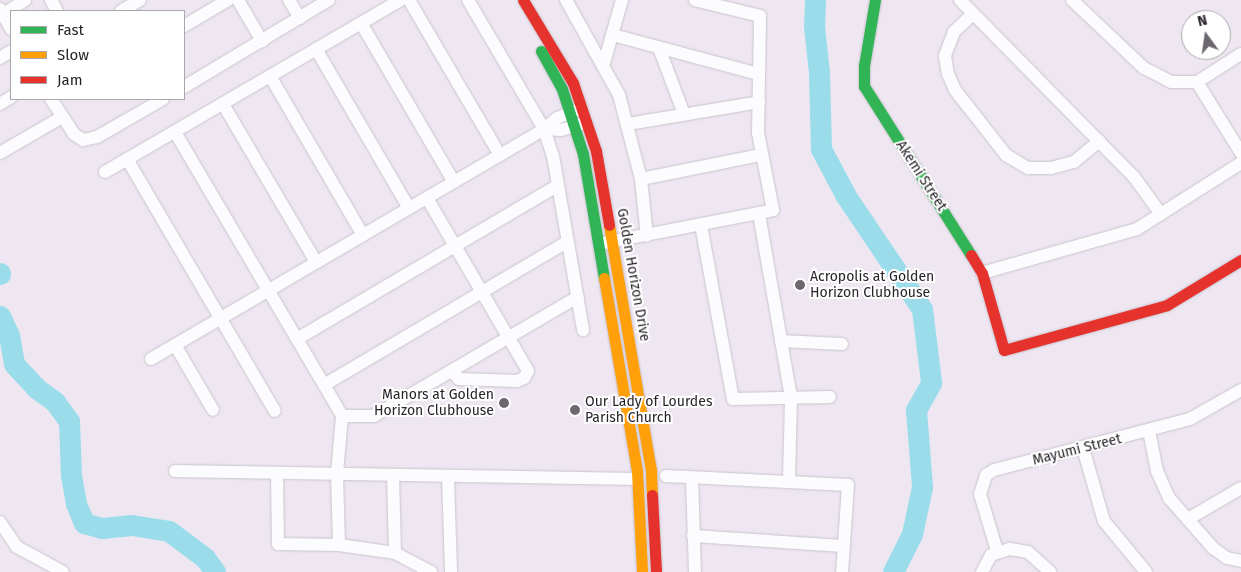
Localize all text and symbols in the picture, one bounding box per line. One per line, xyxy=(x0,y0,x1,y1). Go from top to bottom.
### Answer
legend xyxy=(10,10,185,100)
north arrow xyxy=(1181,10,1231,60)
text: N xyxy=(1196,12,1209,30)
text: Fast xyxy=(57,21,84,39)
text: Slow xyxy=(57,46,89,64)
text: Jam xyxy=(57,71,83,89)
street label: Akemi Street xyxy=(892,138,950,214)
street label: Golden Horizon Drive xyxy=(613,207,653,343)
place label: Acropolis at Golden Horizon Clubhouse xyxy=(810,269,934,302)
marker: Acropolis at Golden Horizon Clubhouse xyxy=(794,279,806,291)
place label: Manors at Golden Horizon Clubhouse xyxy=(374,387,494,420)
place label: Our Lady of Lourdes Parish Church xyxy=(585,394,712,427)
marker: Manors at Golden Horizon Clubhouse xyxy=(498,397,510,409)
marker: Our Lady of Lourdes Parish Church xyxy=(569,404,581,416)
street label: Mayumi Street xyxy=(1031,431,1123,469)

